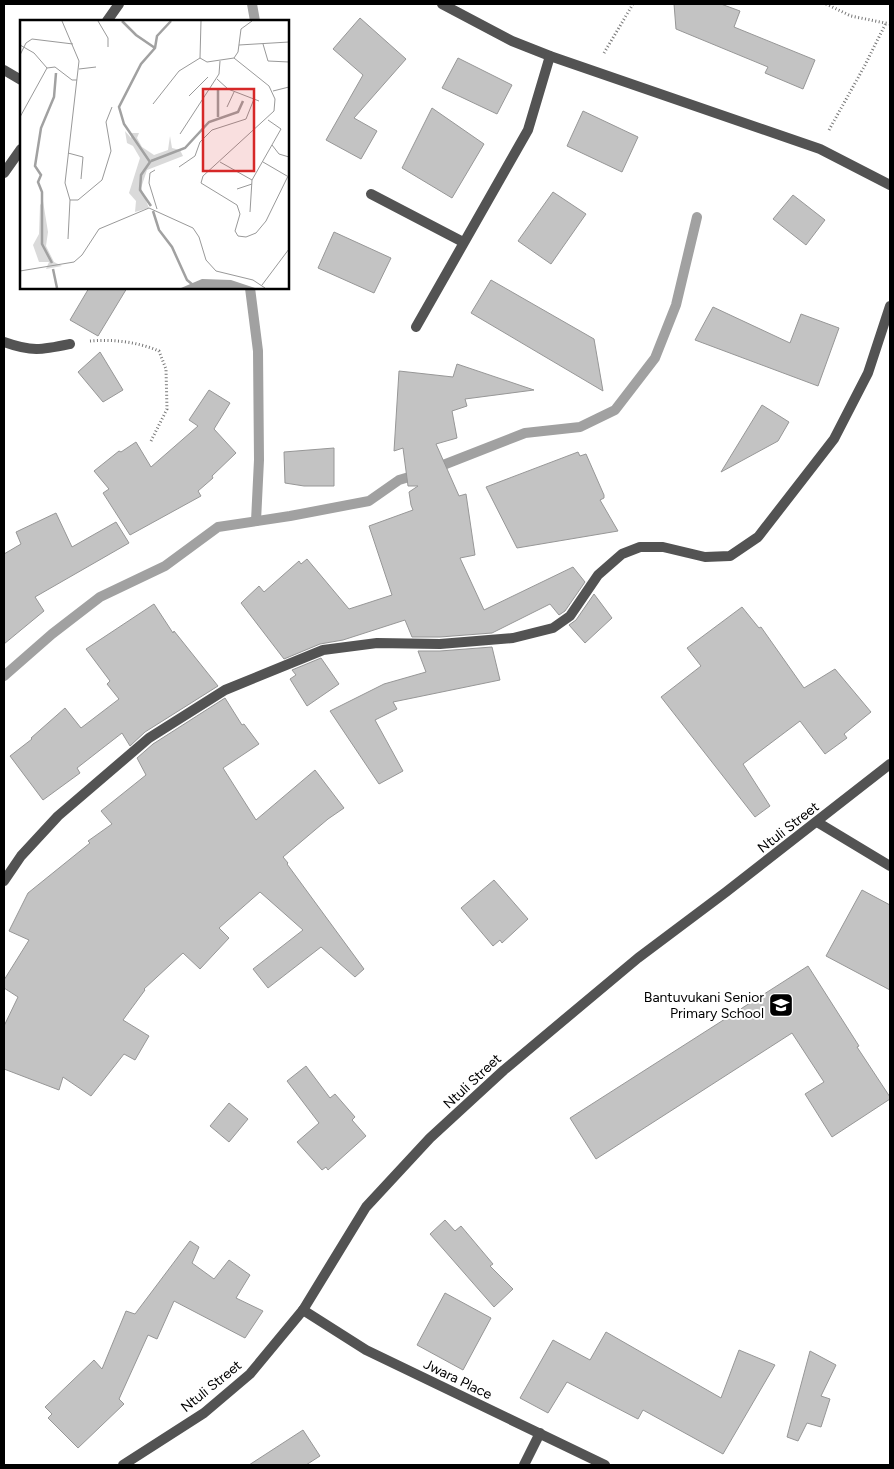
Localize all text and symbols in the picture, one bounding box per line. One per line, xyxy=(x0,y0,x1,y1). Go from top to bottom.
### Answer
inset map xyxy=(20,20,289,289)
street label: Ntuli Street xyxy=(754,798,822,857)
place label: Bantuvukani Senior Primary School xyxy=(644,989,764,1022)
school or university icon: Bantuvukani Senior Primary School xyxy=(768,992,794,1018)
street label: Ntuli Street xyxy=(440,1050,505,1112)
street label: Jwara Place xyxy=(421,1356,495,1403)
street label: Ntuli Street xyxy=(178,1357,245,1416)

